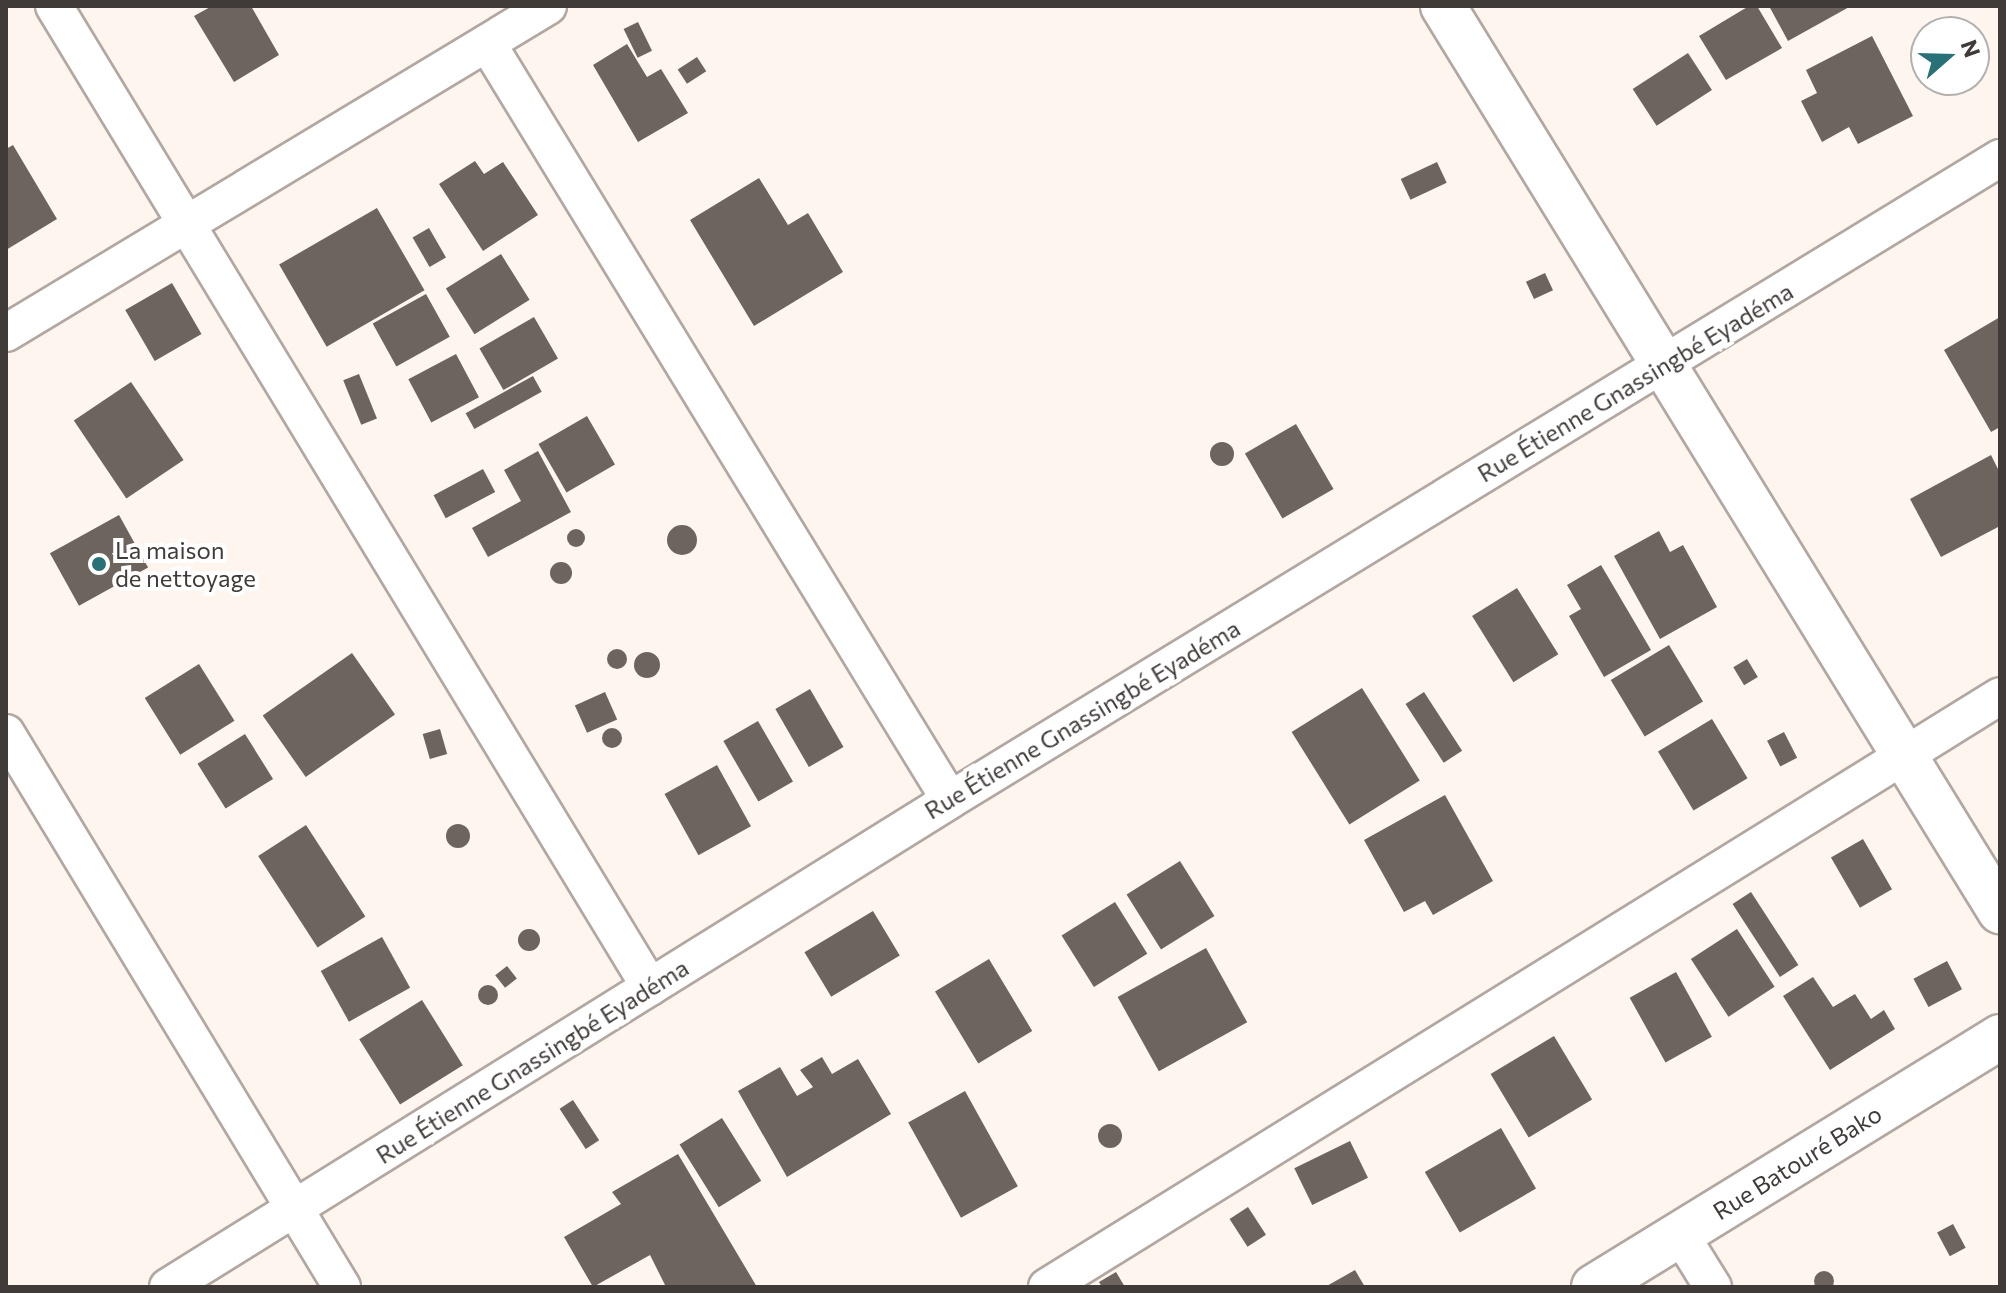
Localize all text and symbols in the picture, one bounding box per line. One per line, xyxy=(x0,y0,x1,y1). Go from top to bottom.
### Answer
north arrow xyxy=(1910,16,1990,96)
text: N xyxy=(1956,36,1987,61)
street label: Rue Étienne Gnassingbé Eyadéma xyxy=(1472,276,1798,488)
place label: La maison de nettoyage xyxy=(115,536,256,592)
marker: La maison de nettoyage xyxy=(90,555,108,573)
street label: Rue Étienne Gnassingbé Eyadéma xyxy=(919,613,1245,825)
street label: Rue Étienne Gnassingbé Eyadéma xyxy=(371,953,693,1169)
street label: Rue Batouré Bako xyxy=(1707,1099,1887,1225)

